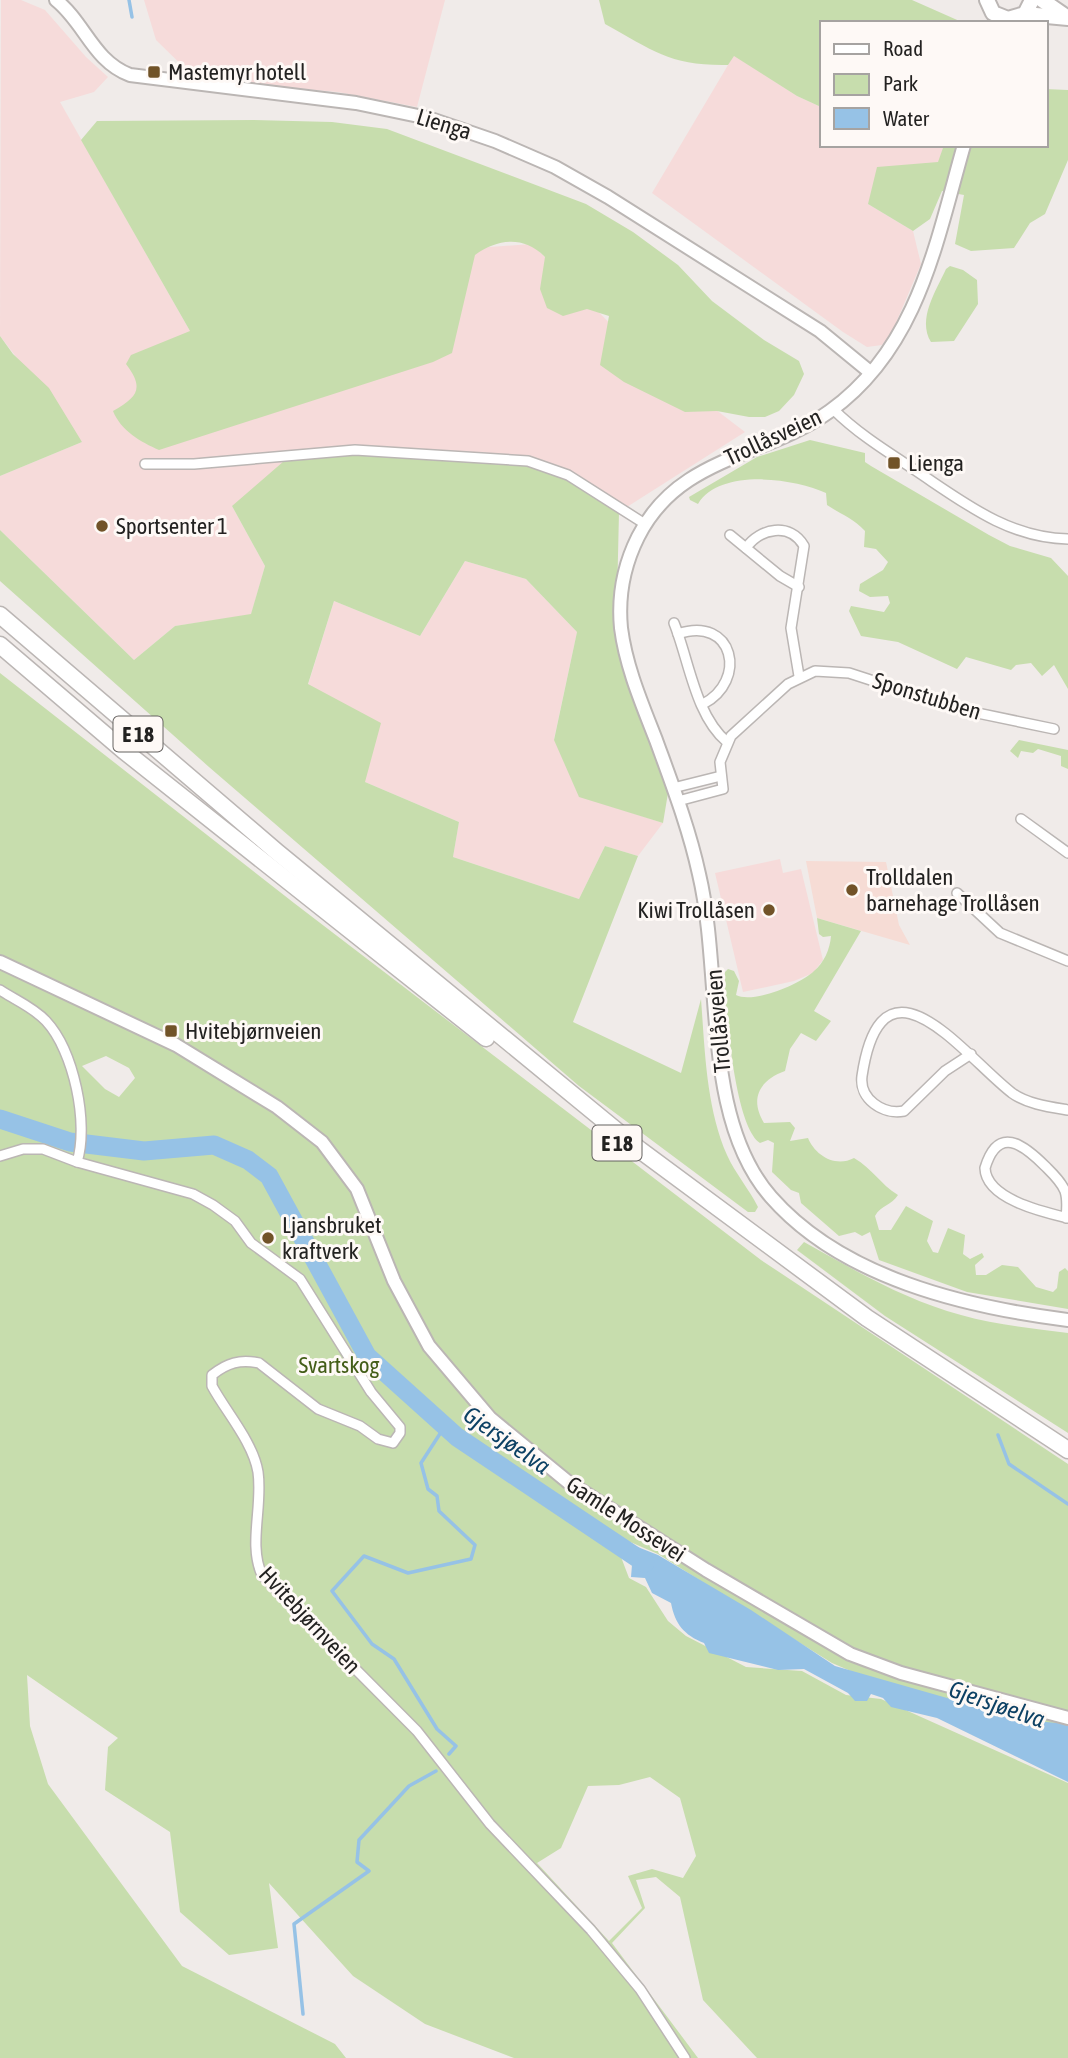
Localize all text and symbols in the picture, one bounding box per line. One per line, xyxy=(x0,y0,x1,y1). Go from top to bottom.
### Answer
legend xyxy=(820,21,1047,147)
text: Road xyxy=(883,36,923,60)
place label: Mastemyr hotell xyxy=(168,59,306,85)
marker: Mastemyr hotell xyxy=(146,64,162,80)
text: Park xyxy=(883,71,918,95)
street label: Lienga xyxy=(413,103,475,145)
text: Water xyxy=(883,106,930,130)
street label: Trollåsveien xyxy=(720,403,826,471)
place label: Lienga xyxy=(908,450,964,476)
marker: Lienga xyxy=(886,455,902,471)
place label: Sportsenter 1 xyxy=(116,513,228,539)
marker: Sportsenter 1 xyxy=(94,518,110,534)
street label: Sponstubben xyxy=(870,667,984,725)
road number: E 18 xyxy=(114,716,162,752)
place label: Trolldalen barnehage Trollåsen xyxy=(866,864,1040,916)
marker: Trolldalen barnehage Trollåsen xyxy=(844,882,860,898)
place label: Kiwi Trollåsen xyxy=(637,897,755,923)
marker: Kiwi Trollåsen xyxy=(761,902,777,918)
street label: Trollåsveien xyxy=(701,968,735,1074)
place label: Hvitebjørnveien xyxy=(185,1018,321,1044)
marker: Hvitebjørnveien xyxy=(163,1023,179,1039)
road number: E 18 xyxy=(592,1126,642,1160)
place label: Ljansbruket kraftverk xyxy=(282,1212,382,1264)
marker: Ljansbruket kraftverk xyxy=(260,1230,276,1246)
park label: Svartskog xyxy=(298,1352,380,1378)
water label: Gjersjøelva xyxy=(459,1400,555,1480)
street label: Gamle Mossevei xyxy=(562,1471,690,1567)
street label: Hvitebjørnveien xyxy=(254,1561,366,1679)
water label: Gjersjøelva xyxy=(946,1675,1048,1733)

